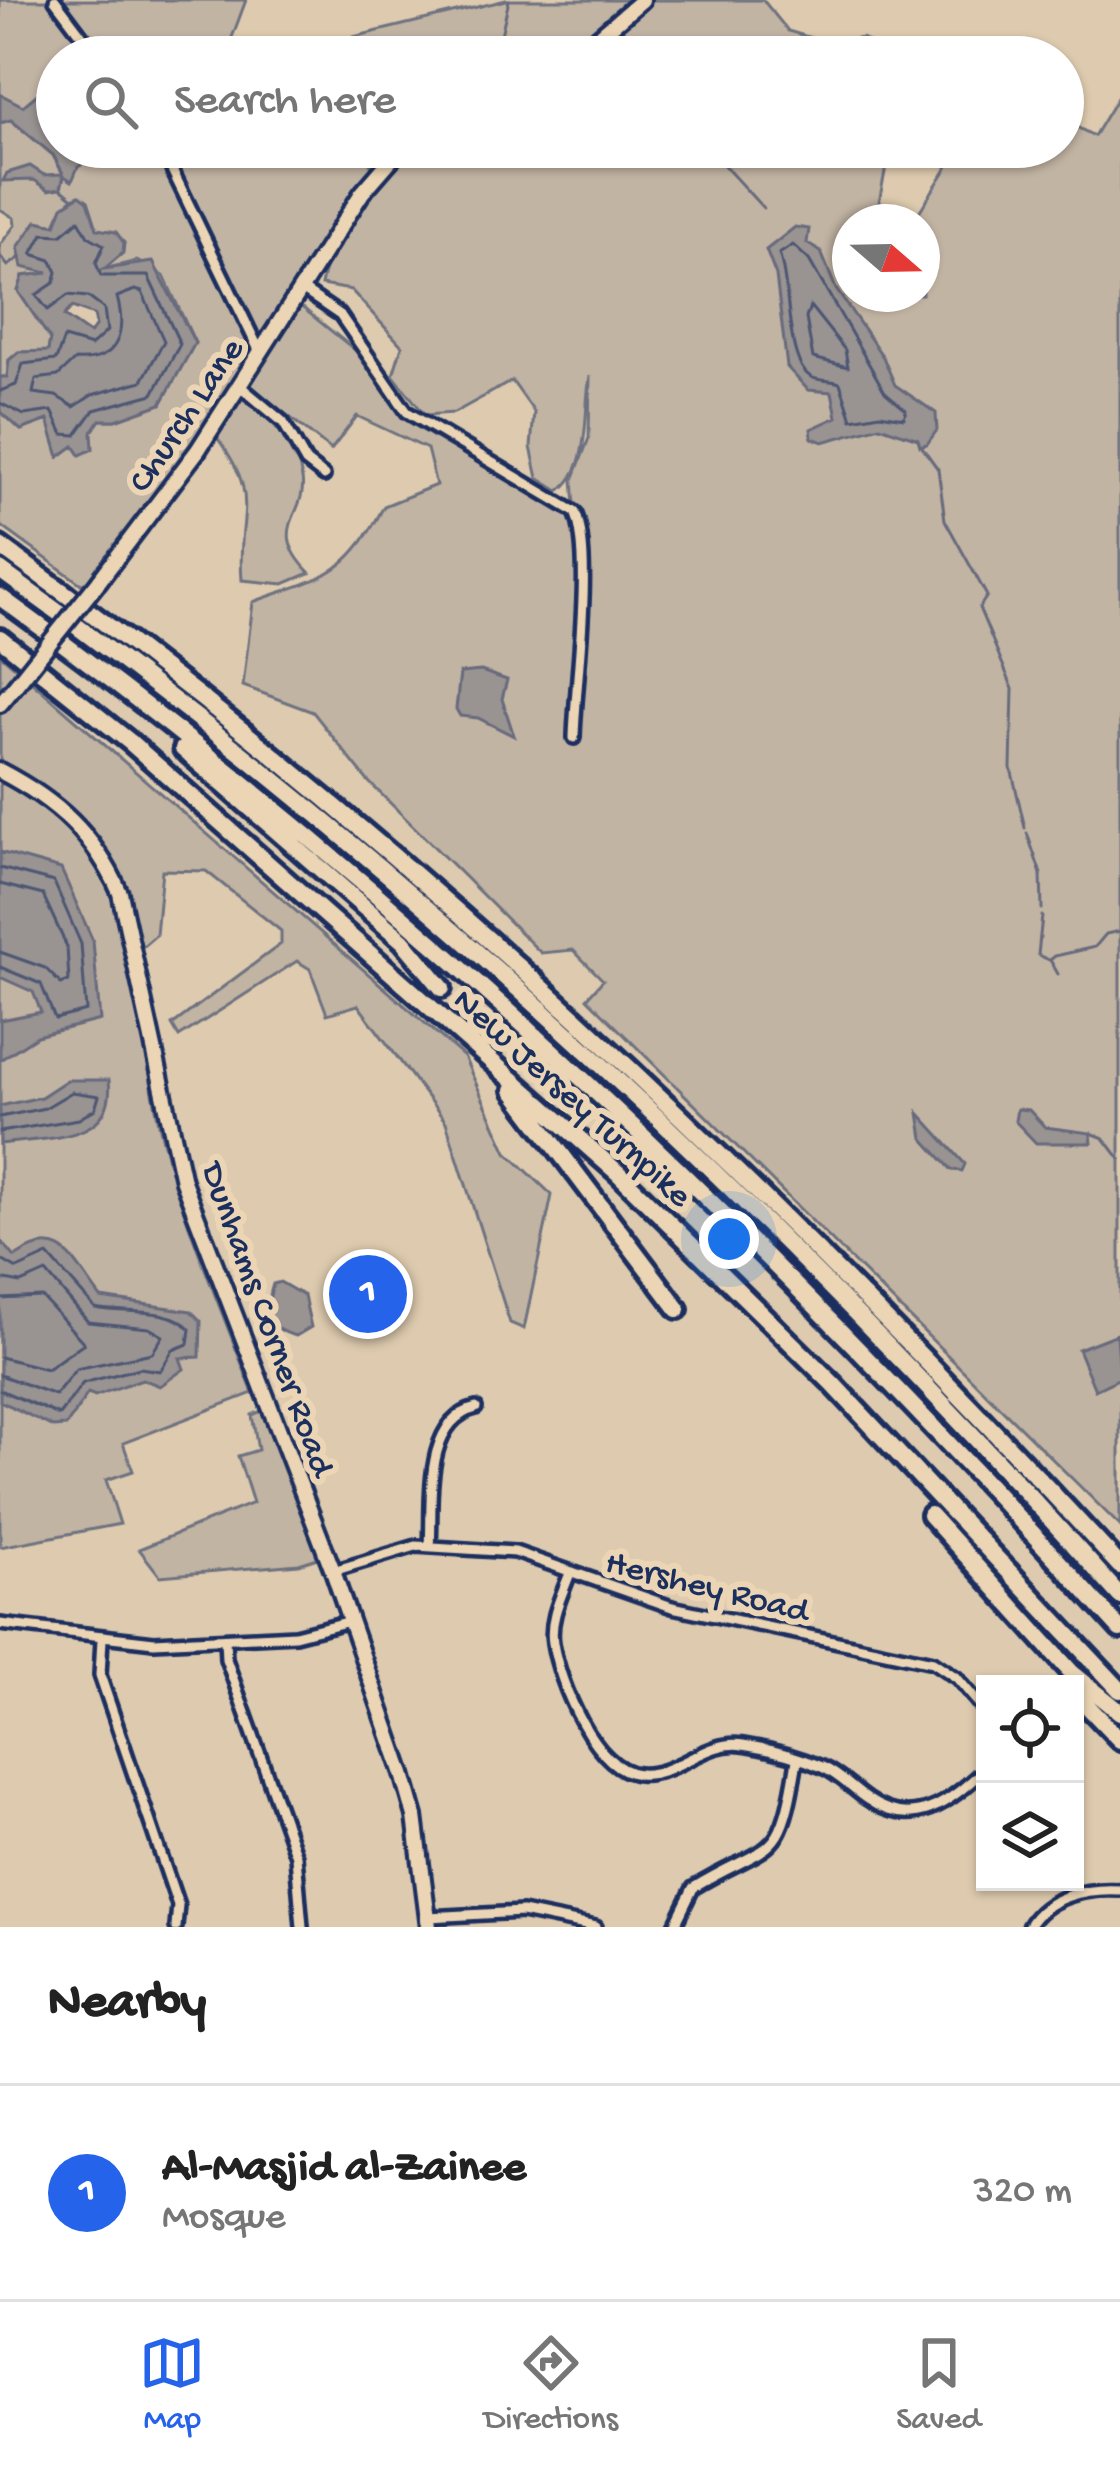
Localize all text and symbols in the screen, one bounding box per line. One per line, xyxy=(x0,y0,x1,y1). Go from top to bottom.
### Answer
search box xyxy=(36,36,1084,168)
icon: search xyxy=(78,69,144,135)
text: Search here xyxy=(174,76,396,129)
north arrow xyxy=(832,204,940,312)
street label: Church Lane xyxy=(121,331,256,502)
street label: New Jersey Turnpike xyxy=(442,981,700,1219)
street label: Dunhams Corner Road xyxy=(187,1156,343,1486)
your location xyxy=(699,1209,759,1269)
pin: 1 xyxy=(329,1249,407,1339)
street label: Hershey Road xyxy=(600,1543,815,1636)
map controls xyxy=(976,1675,1084,1891)
button: locate xyxy=(976,1675,1084,1783)
button: layers xyxy=(976,1783,1084,1891)
text: Nearby xyxy=(48,1975,206,2035)
text: Al-Masjid al-Zainee xyxy=(162,2143,526,2196)
text: 1 xyxy=(79,2170,95,2216)
text: 320 m xyxy=(974,2170,1072,2216)
text: Mosque xyxy=(162,2196,285,2242)
tab: Map xyxy=(139,2330,205,2440)
tab: Directions xyxy=(484,2330,618,2440)
tab: Saved xyxy=(896,2330,981,2440)

